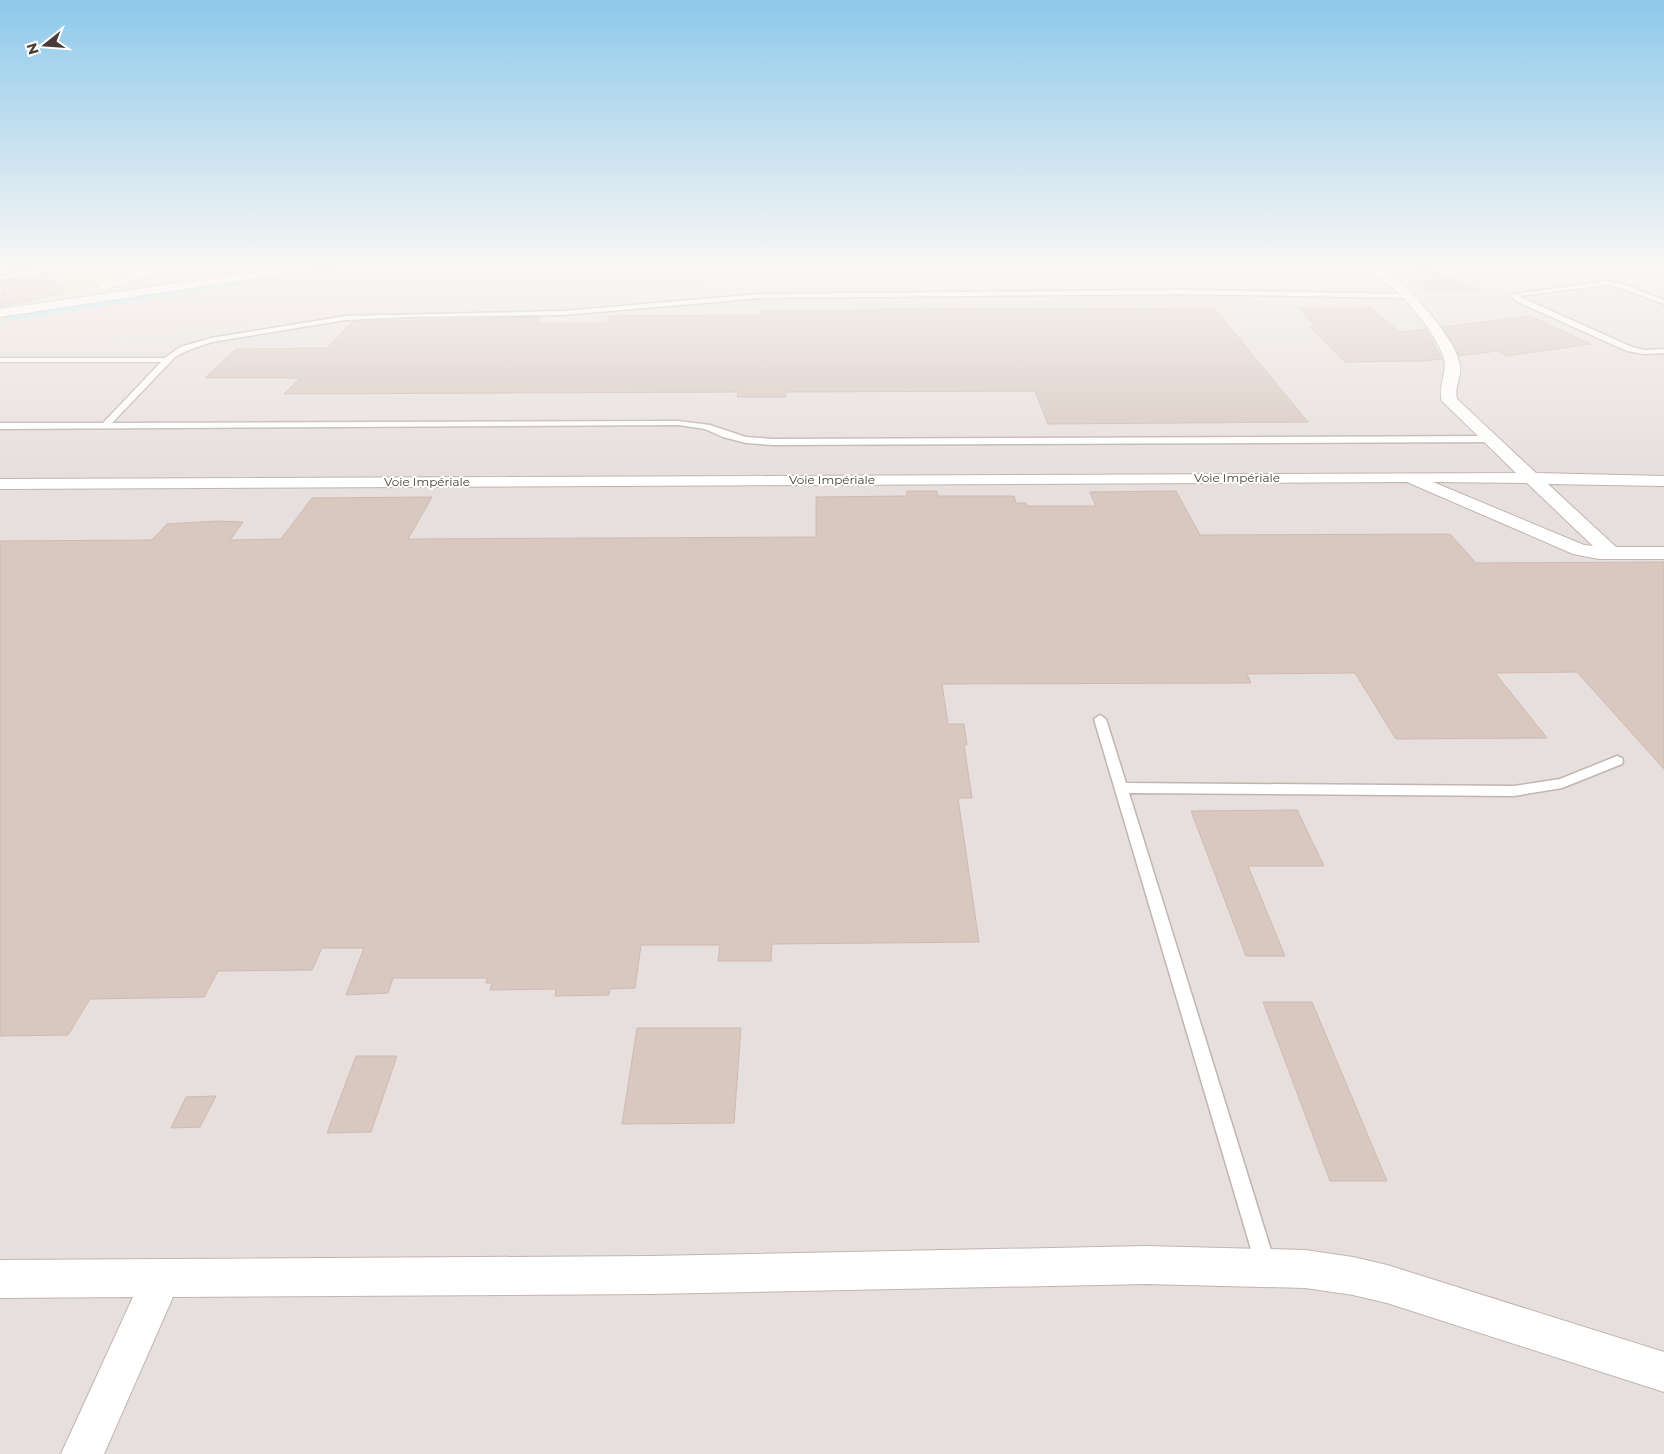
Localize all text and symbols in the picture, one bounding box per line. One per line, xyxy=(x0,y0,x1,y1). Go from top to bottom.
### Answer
north arrow xyxy=(20,20,70,70)
text: N xyxy=(22,41,43,57)
street label: Voie Impériale xyxy=(1194,470,1280,485)
street label: Voie Impériale xyxy=(789,472,875,487)
street label: Voie Impériale xyxy=(384,474,470,489)

